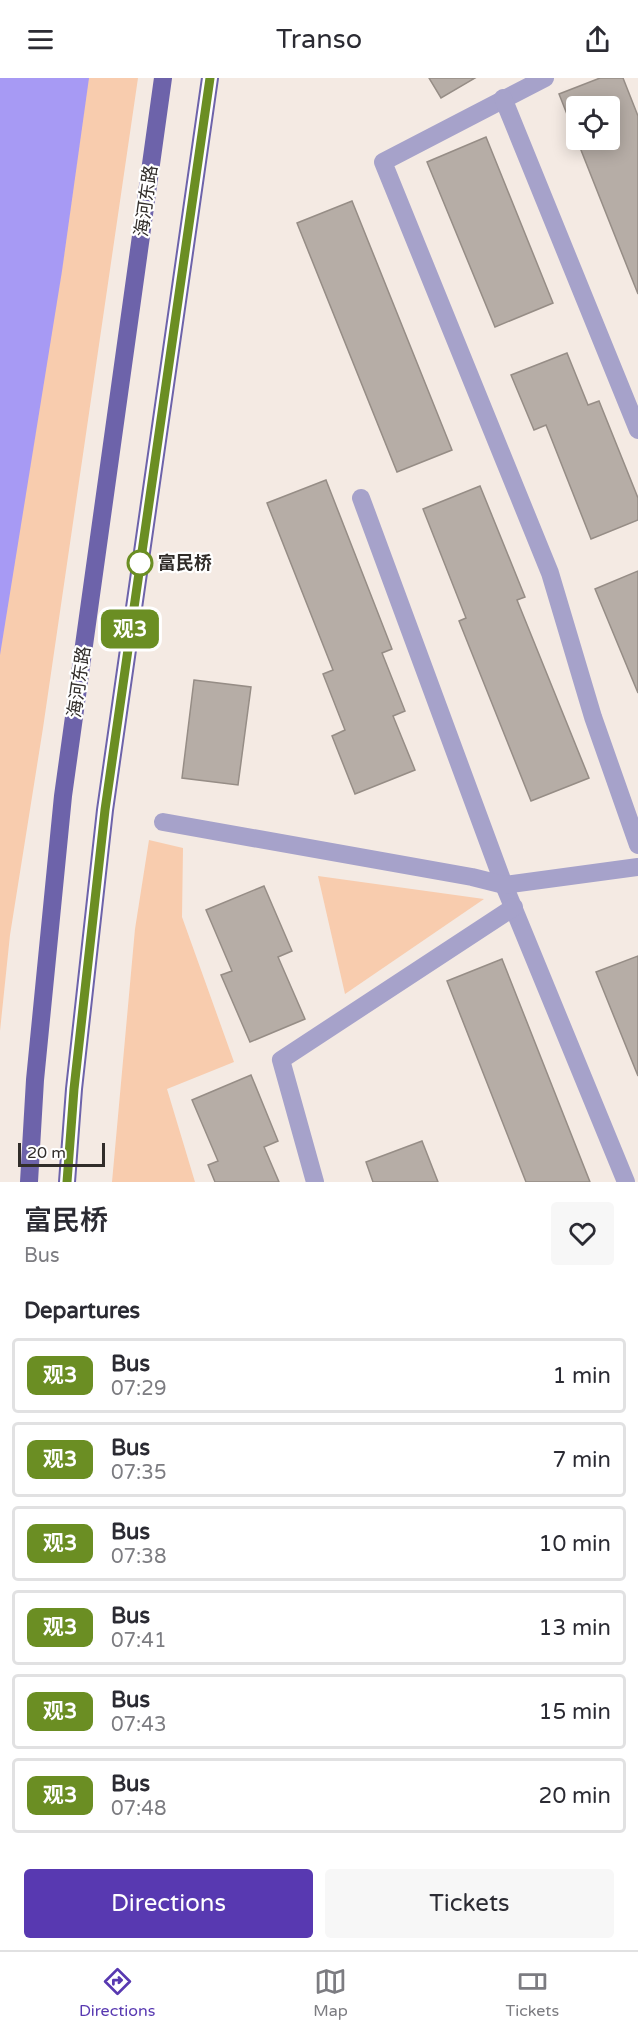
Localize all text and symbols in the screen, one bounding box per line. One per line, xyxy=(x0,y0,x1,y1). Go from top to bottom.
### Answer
icon: menu xyxy=(24,23,57,56)
text: Transo xyxy=(276,23,362,56)
icon: share xyxy=(581,23,614,56)
map controls xyxy=(566,96,620,150)
button: locate xyxy=(566,96,620,150)
street label: 海河东路 xyxy=(130,164,162,238)
marker: 富民桥 xyxy=(127,550,153,576)
place label: 富民桥 xyxy=(158,552,212,574)
line badge: 观3 xyxy=(103,610,157,648)
text: 观3 xyxy=(113,617,147,642)
street label: 海河东路 xyxy=(63,645,95,719)
scale bar xyxy=(18,1140,105,1168)
text: 20 m xyxy=(27,1143,66,1163)
button: heart xyxy=(551,1202,614,1265)
text: 富民桥 xyxy=(24,1204,108,1238)
text: Bus xyxy=(24,1244,60,1268)
text: Departures xyxy=(24,1298,140,1324)
text: Bus xyxy=(111,1351,150,1377)
text: 观3 xyxy=(43,1363,77,1388)
text: 1 min xyxy=(552,1363,611,1389)
text: 07:29 xyxy=(111,1377,166,1401)
text: Bus xyxy=(111,1435,150,1461)
text: 观3 xyxy=(43,1447,77,1472)
text: 7 min xyxy=(552,1447,611,1473)
text: 07:35 xyxy=(111,1461,166,1485)
text: Bus xyxy=(111,1519,150,1545)
text: 观3 xyxy=(43,1531,77,1556)
text: 10 min xyxy=(539,1531,611,1557)
text: 07:38 xyxy=(111,1545,166,1569)
text: Bus xyxy=(111,1603,150,1629)
text: 观3 xyxy=(43,1615,77,1640)
text: 13 min xyxy=(539,1615,611,1641)
text: 07:41 xyxy=(111,1629,166,1653)
text: Bus xyxy=(111,1687,150,1713)
text: 观3 xyxy=(43,1699,77,1724)
text: 15 min xyxy=(539,1699,611,1725)
text: 07:43 xyxy=(111,1713,166,1737)
text: Bus xyxy=(111,1771,150,1797)
text: 观3 xyxy=(43,1783,77,1808)
text: 20 min xyxy=(539,1783,611,1809)
text: 07:48 xyxy=(111,1797,166,1821)
button: Directions xyxy=(24,1869,313,1938)
button: Tickets xyxy=(325,1869,614,1938)
tab: Directions xyxy=(79,1965,155,2021)
tab: Map xyxy=(313,1965,348,2021)
tab: Tickets xyxy=(506,1965,559,2021)

